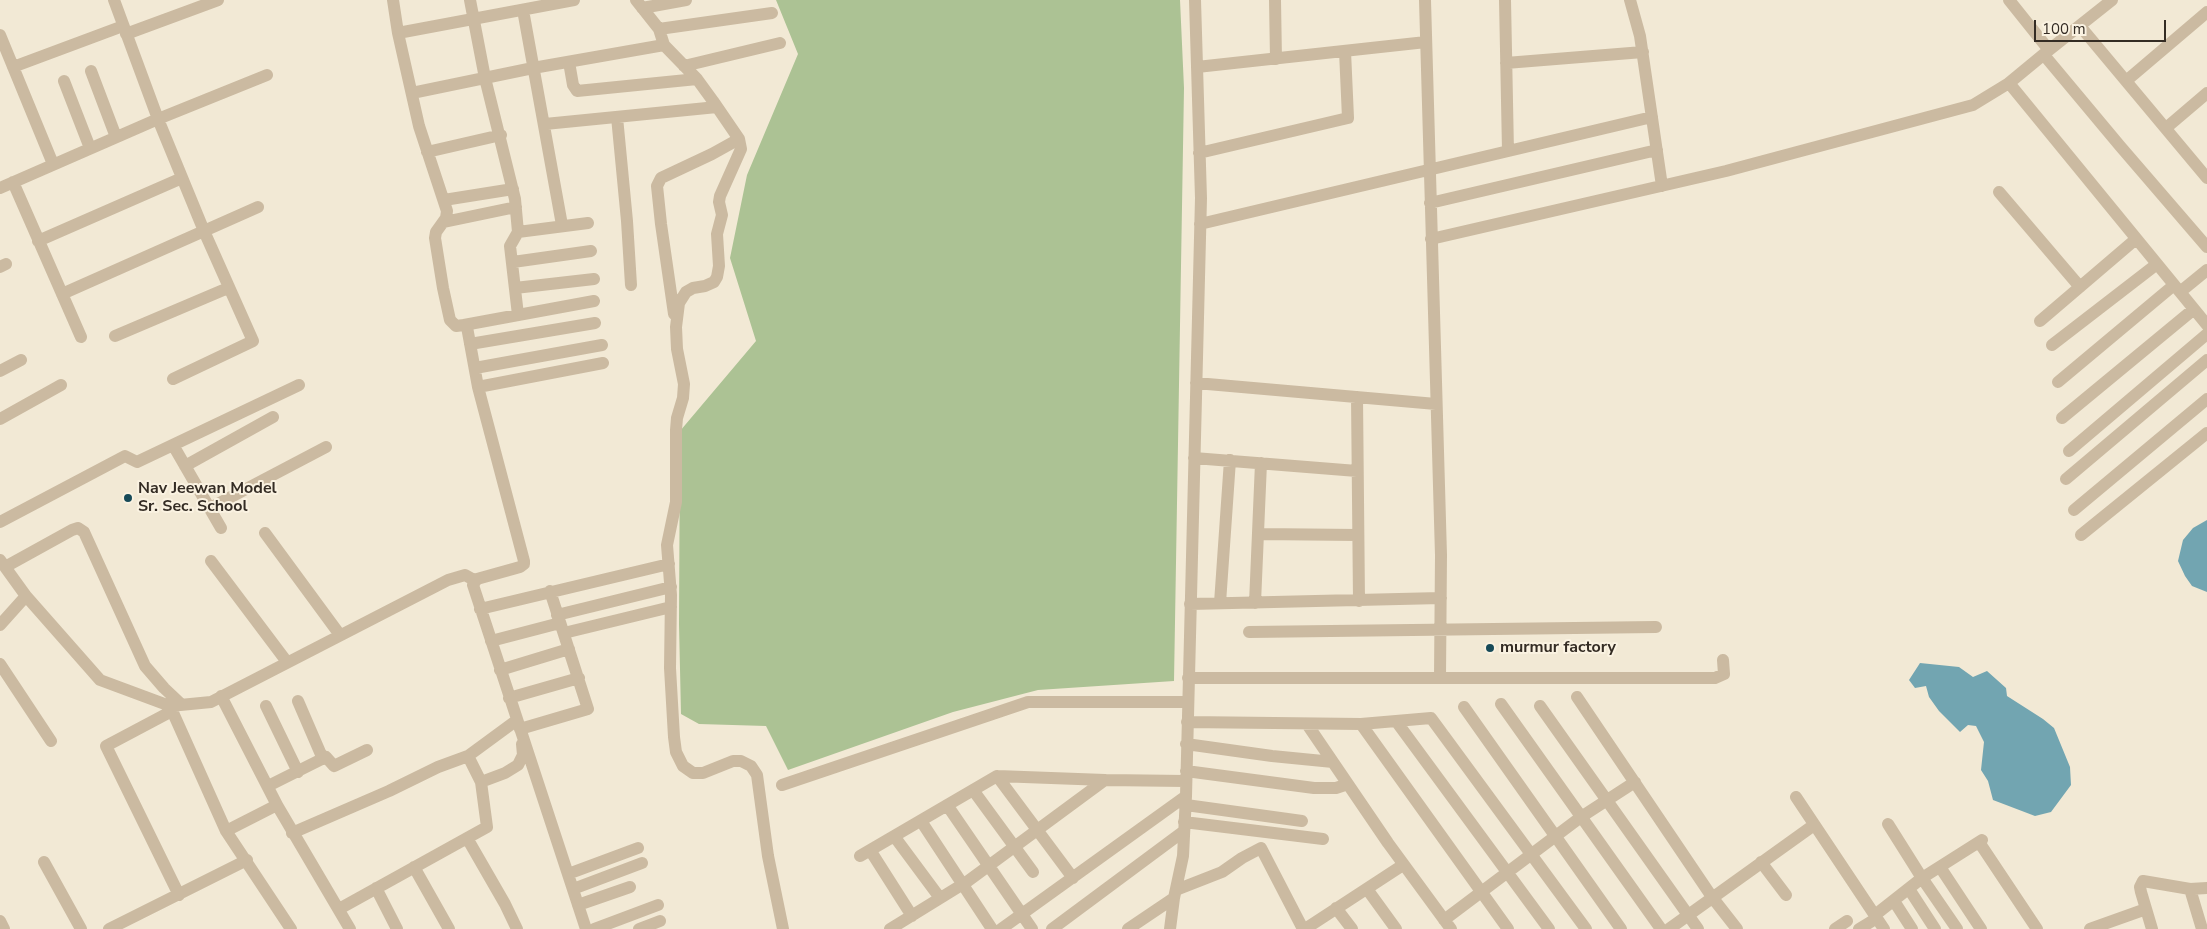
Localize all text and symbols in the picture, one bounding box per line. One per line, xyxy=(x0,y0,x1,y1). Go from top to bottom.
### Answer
scale bar xyxy=(2037,10,2170,42)
text: 100 m xyxy=(2042,19,2086,39)
place label: Nav Jeewan Model Sr. Sec. School xyxy=(138,479,277,517)
marker: Nav Jeewan Model Sr. Sec. School xyxy=(122,492,134,504)
place label: murmur factory xyxy=(1500,638,1616,658)
marker: murmur factory xyxy=(1484,642,1496,654)

